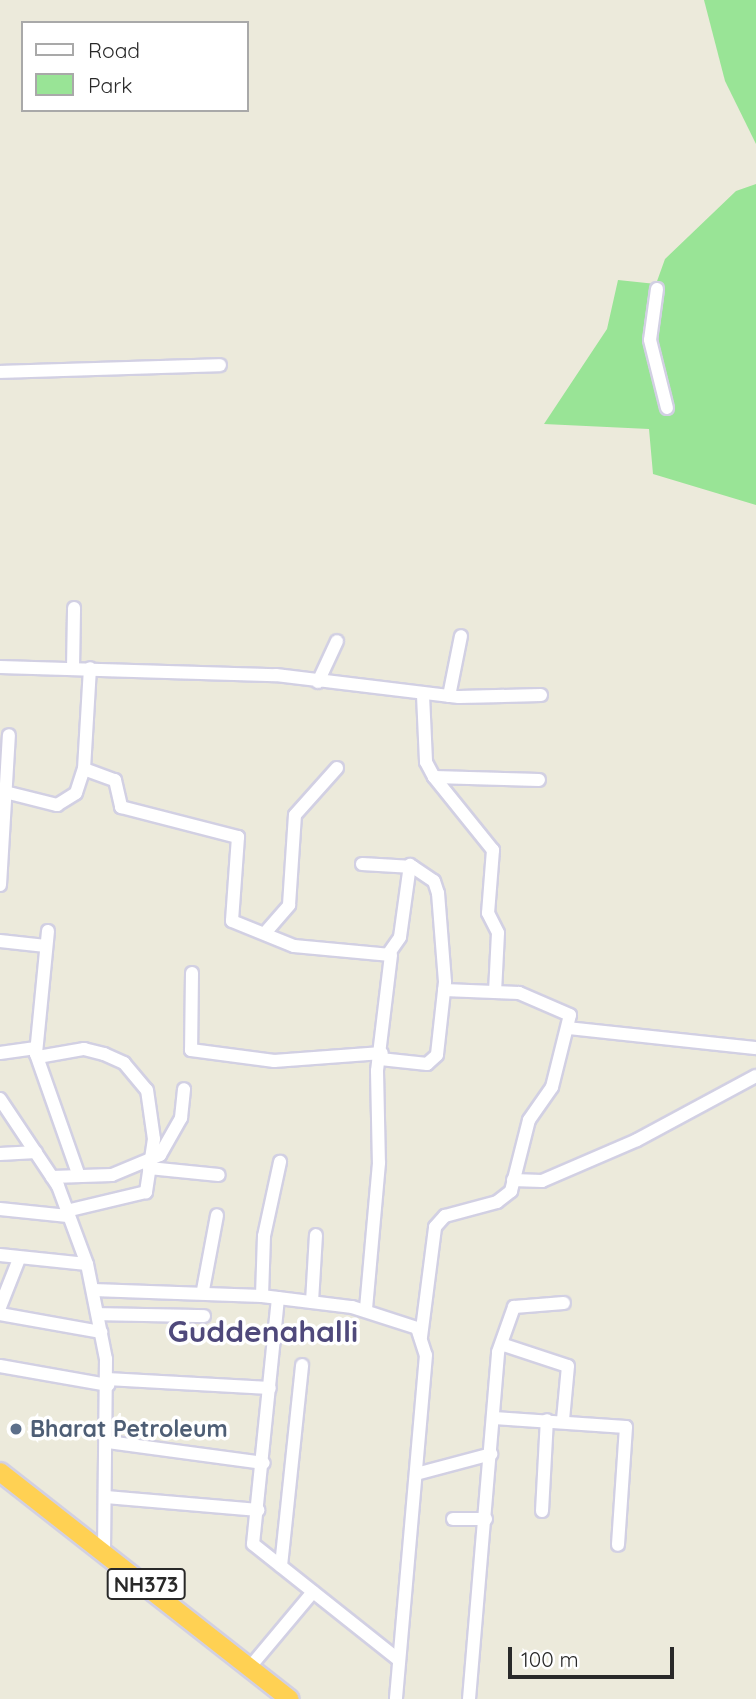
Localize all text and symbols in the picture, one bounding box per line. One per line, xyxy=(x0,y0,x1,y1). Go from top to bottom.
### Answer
legend xyxy=(21,21,248,112)
text: Road xyxy=(88,37,140,63)
text: Park xyxy=(88,72,132,98)
district label: Guddenahalli xyxy=(168,1313,358,1349)
place label: Bharat Petroleum xyxy=(30,1415,228,1443)
marker: Bharat Petroleum xyxy=(8,1421,24,1437)
road number: NH373 xyxy=(106,1566,186,1602)
scale bar xyxy=(511,1632,677,1676)
text: 100 m xyxy=(521,1646,579,1672)

